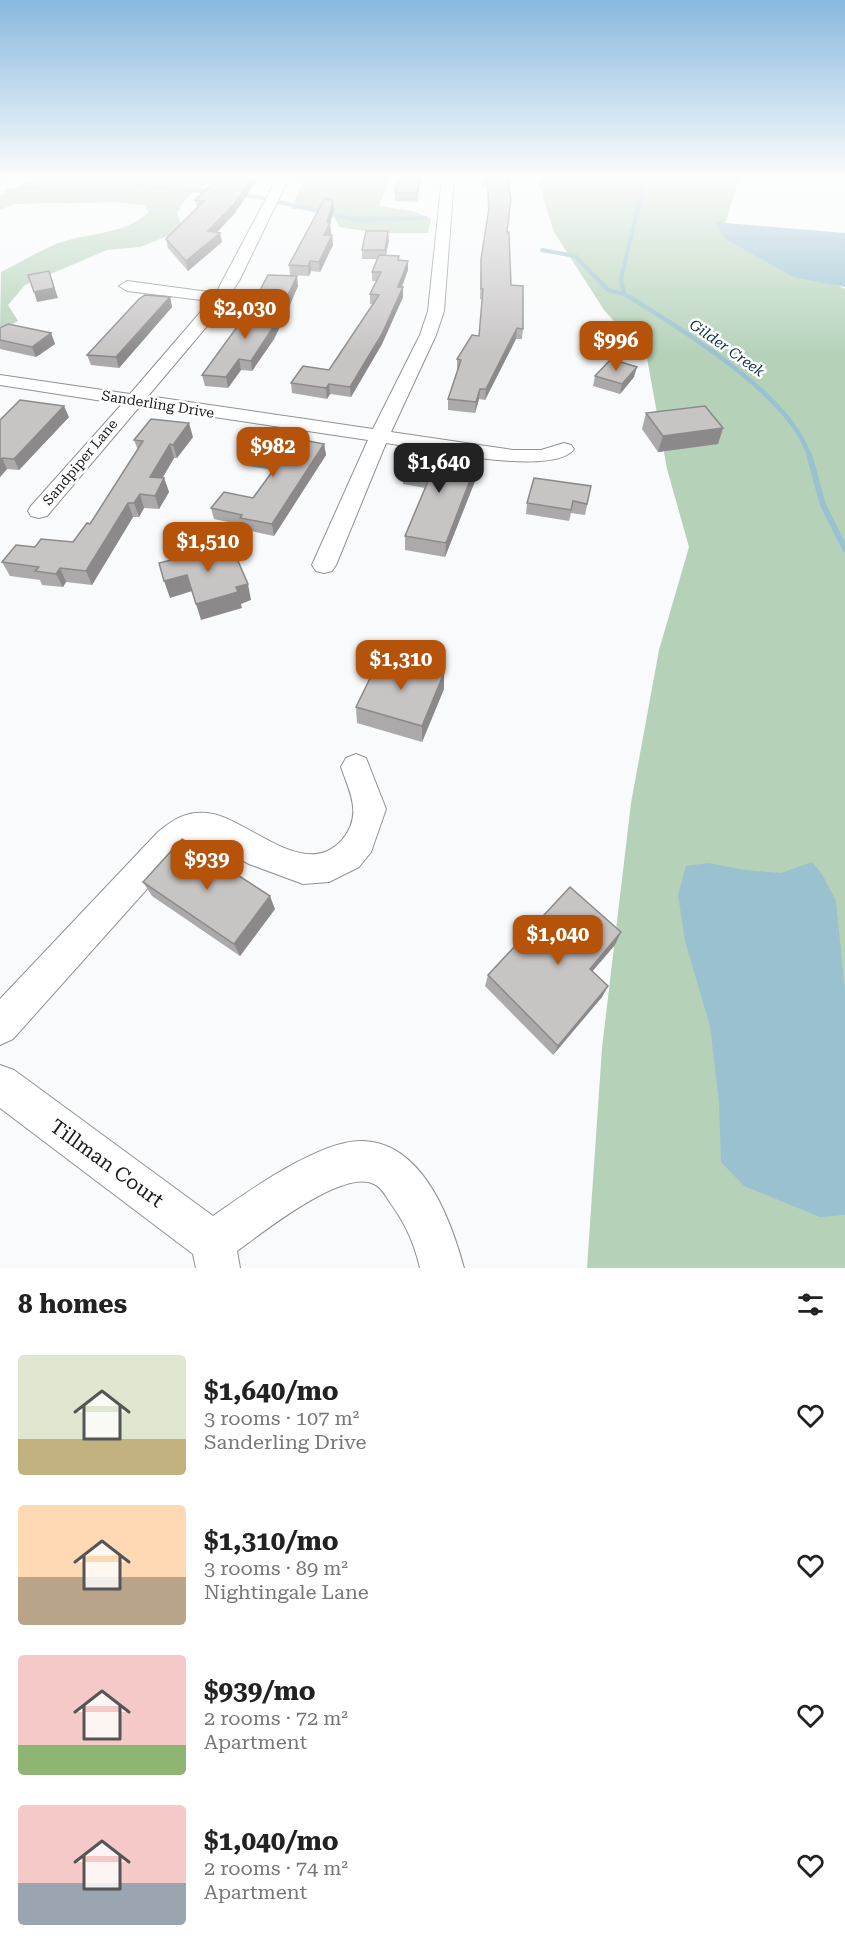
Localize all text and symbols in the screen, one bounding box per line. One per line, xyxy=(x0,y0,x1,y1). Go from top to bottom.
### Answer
pin: $2,030 xyxy=(196,289,294,340)
text: $2,030 xyxy=(214,296,276,320)
water label: Gilder Creek xyxy=(686,316,769,381)
pin: $996 xyxy=(580,321,652,372)
text: $996 xyxy=(594,328,638,352)
street label: Sanderling Drive xyxy=(101,387,216,421)
street label: Sandpiper Lane xyxy=(39,416,121,508)
pin: $982 xyxy=(237,427,309,478)
text: $982 xyxy=(251,434,295,458)
pin: $1,640 xyxy=(390,443,488,494)
text: $1,640 xyxy=(408,450,470,474)
pin: $1,510 xyxy=(159,522,257,573)
text: $1,510 xyxy=(177,529,239,553)
pin: $1,310 xyxy=(352,640,450,691)
text: $1,310 xyxy=(370,647,432,671)
pin: $939 xyxy=(171,840,243,891)
text: $939 xyxy=(185,847,229,871)
pin: $1,040 xyxy=(509,915,607,966)
text: $1,040 xyxy=(527,922,589,946)
street label: Tillman Court xyxy=(46,1114,169,1213)
icon: filters xyxy=(794,1288,827,1321)
text: 8 homes xyxy=(18,1289,127,1319)
text: $1,640/mo xyxy=(204,1376,339,1406)
icon: home xyxy=(66,1379,138,1451)
icon: heart xyxy=(794,1399,827,1432)
text: 3 rooms · 107 m² xyxy=(204,1406,359,1430)
text: Sanderling Drive xyxy=(204,1430,366,1454)
text: $1,310/mo xyxy=(204,1526,339,1556)
icon: home xyxy=(66,1529,138,1601)
icon: heart xyxy=(794,1549,827,1582)
text: 3 rooms · 89 m² xyxy=(204,1556,348,1580)
text: Nightingale Lane xyxy=(204,1580,369,1604)
text: $939/mo xyxy=(204,1676,316,1706)
icon: home xyxy=(66,1679,138,1751)
icon: heart xyxy=(794,1699,827,1732)
text: 2 rooms · 72 m² xyxy=(204,1706,348,1730)
text: Apartment xyxy=(204,1730,307,1754)
text: $1,040/mo xyxy=(204,1826,339,1856)
icon: home xyxy=(66,1829,138,1901)
icon: heart xyxy=(794,1849,827,1882)
text: 2 rooms · 74 m² xyxy=(204,1856,348,1880)
text: Apartment xyxy=(204,1880,307,1904)

